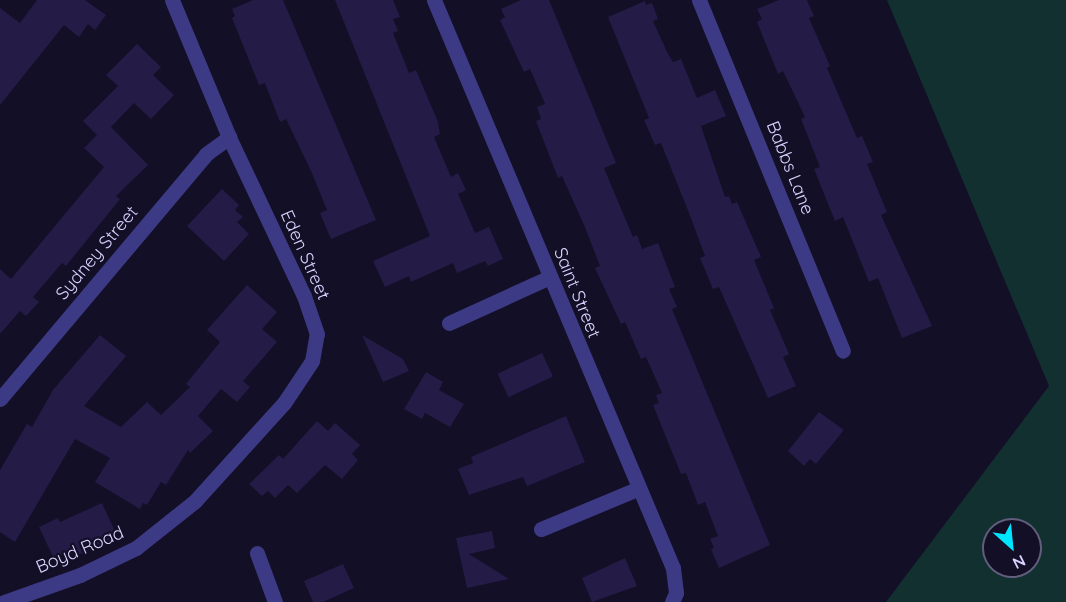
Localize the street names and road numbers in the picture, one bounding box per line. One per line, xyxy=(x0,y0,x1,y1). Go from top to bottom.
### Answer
street label: Babbs Lane xyxy=(761,118,819,218)
street label: Sydney Street xyxy=(51,202,143,304)
street label: Eden Street xyxy=(276,207,334,303)
street label: Saint Street xyxy=(549,245,605,341)
street label: Boyd Road xyxy=(33,522,127,578)

